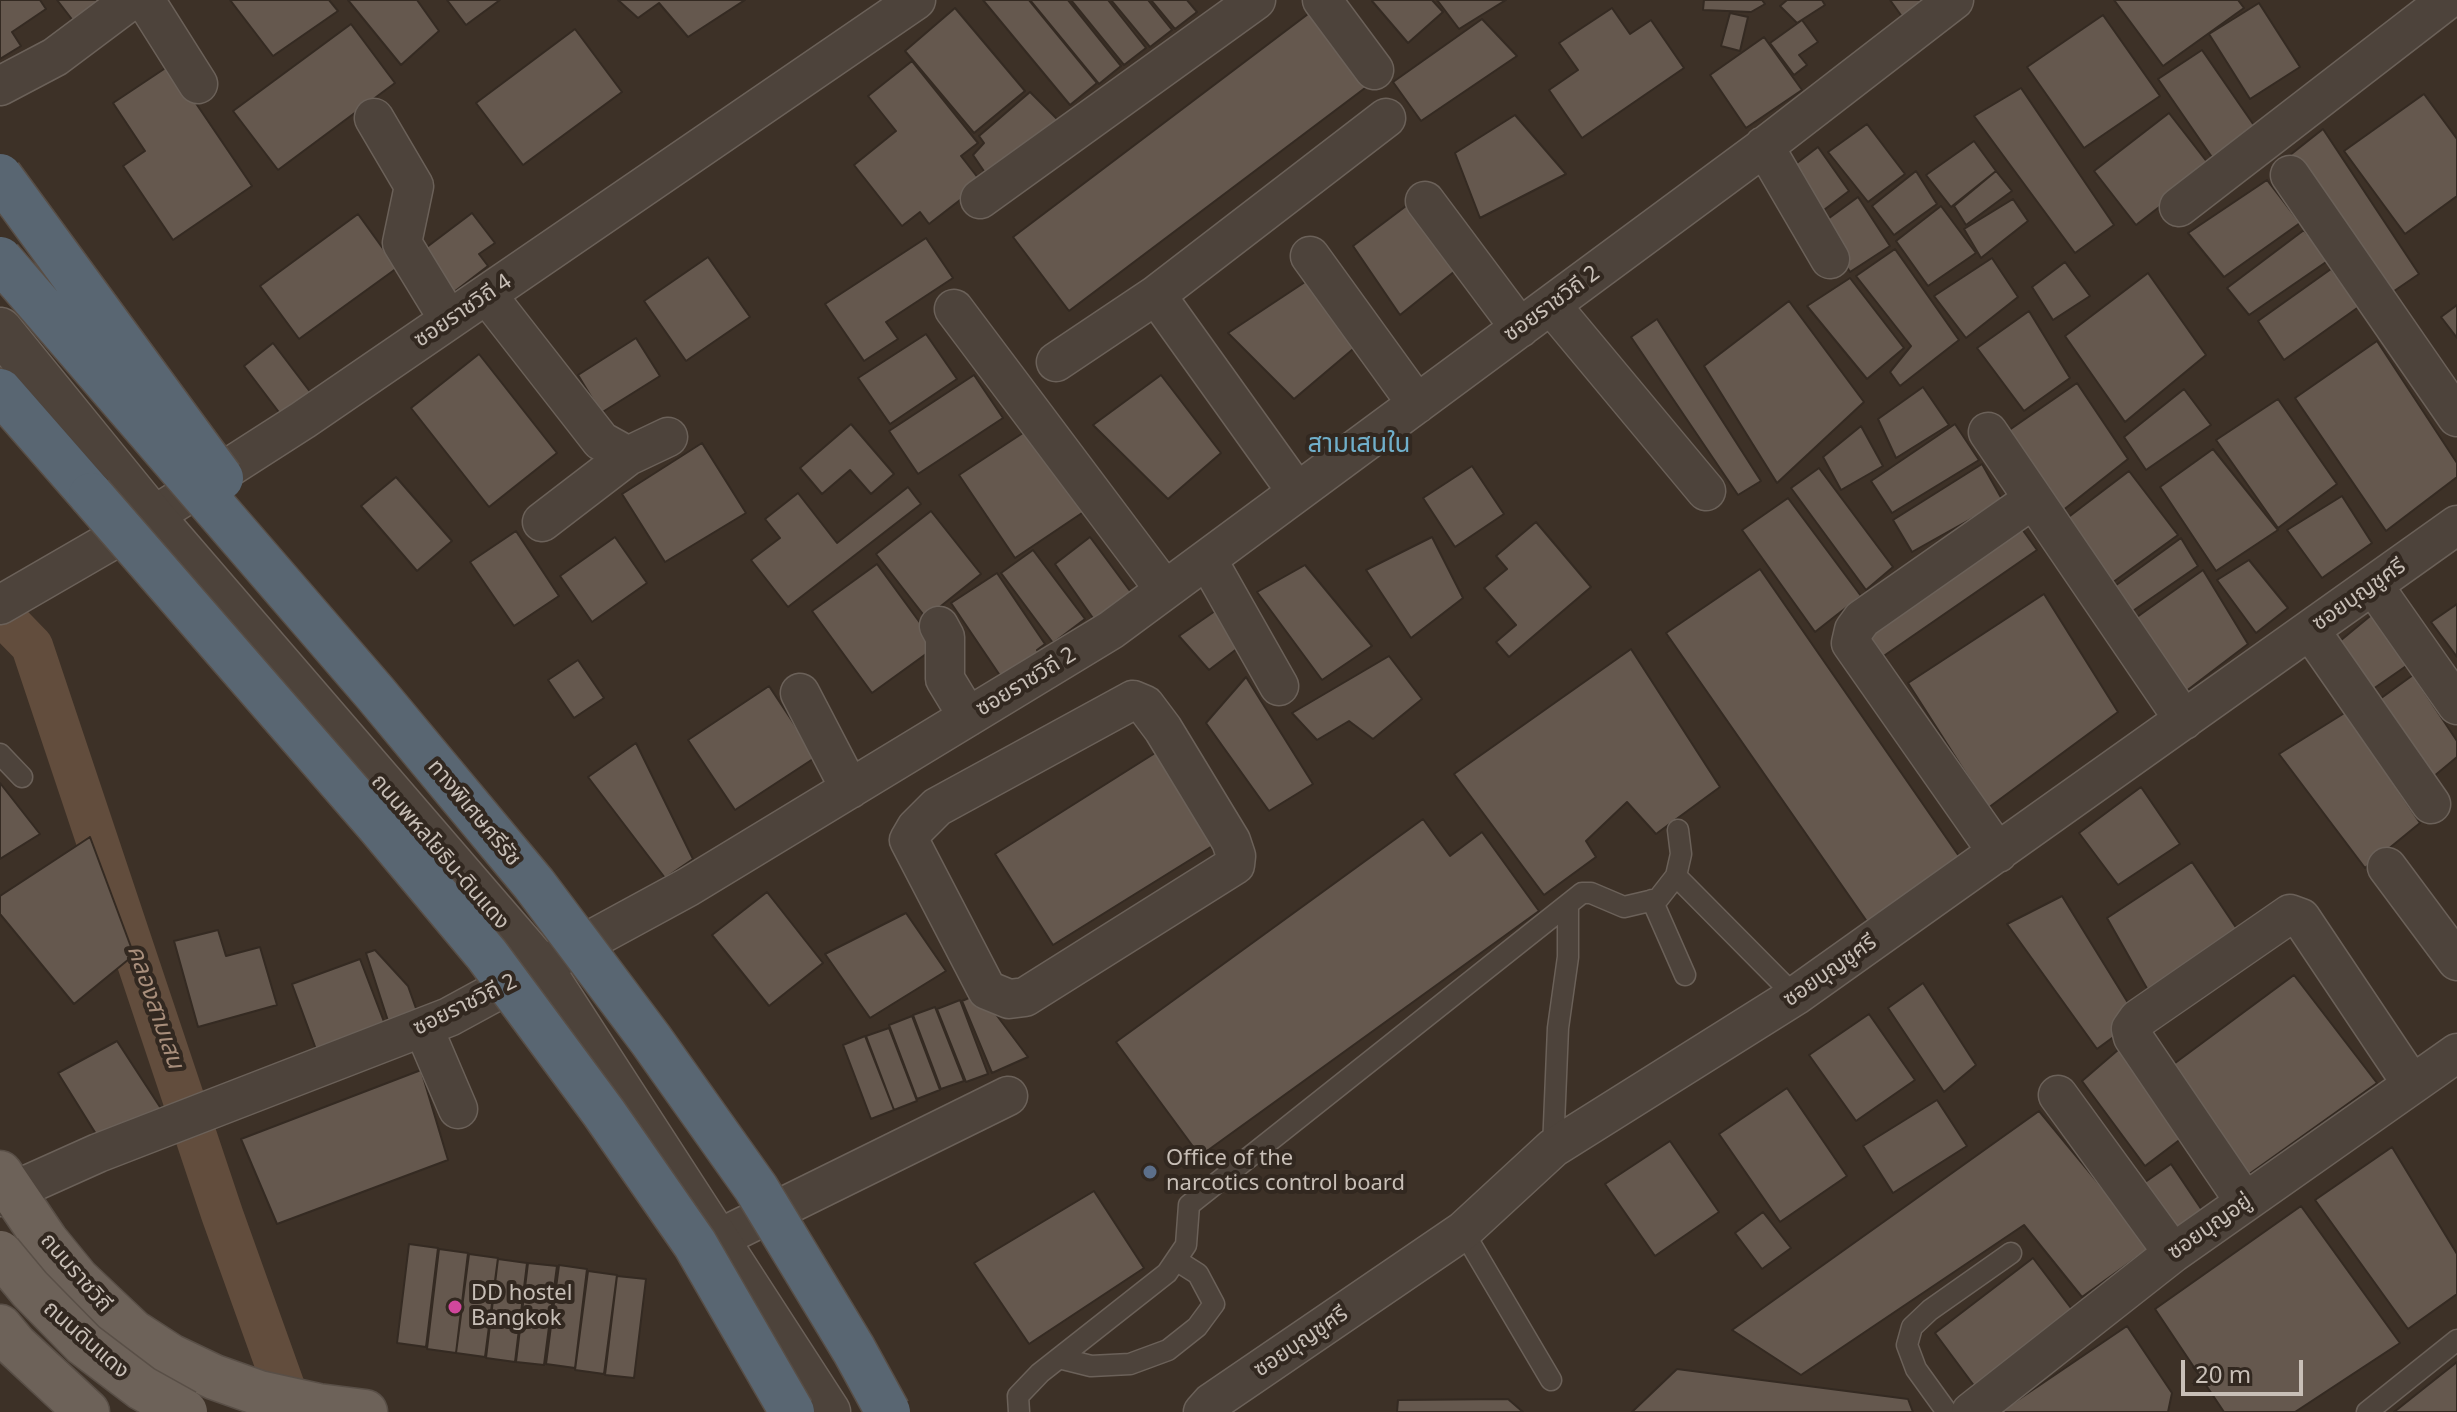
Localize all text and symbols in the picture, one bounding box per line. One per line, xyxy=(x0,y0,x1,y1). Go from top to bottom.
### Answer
street label: ซอยราชวิถี 2 xyxy=(1499,260,1605,348)
street label: ซอยราชวิถี 4 xyxy=(409,269,517,353)
district label: สามเสนใน xyxy=(1308,429,1410,461)
street label: ซอยบุญชูศรี xyxy=(2307,553,2411,637)
street label: ซอยราชวิถี 2 xyxy=(971,642,1081,722)
street label: ทางพิเศษศรีรัช xyxy=(422,754,526,872)
street label: ถนนพหลโยธิน-ดินแดง xyxy=(365,769,515,935)
street label: ซอยบุญชูศรี xyxy=(1778,929,1882,1013)
water label: คลองสามเสน xyxy=(120,942,190,1072)
street label: ซอยราชวิถี 2 xyxy=(409,969,521,1041)
place label: Office of the narcotics control board xyxy=(1166,1146,1405,1198)
marker: Office of the narcotics control board xyxy=(1141,1163,1159,1181)
street label: ซอยบุญอยู่ xyxy=(2163,1188,2257,1266)
street label: ถนนราชวิถี xyxy=(35,1228,117,1318)
place label: DD hostel Bangkok xyxy=(471,1281,572,1332)
street label: ถนนดินแดง xyxy=(38,1296,134,1384)
marker: DD hostel Bangkok xyxy=(446,1298,464,1316)
street label: ซอยบุญชูศรี xyxy=(1249,1301,1353,1383)
scale bar xyxy=(2185,1344,2307,1394)
text: 20 m xyxy=(2195,1357,2251,1390)

